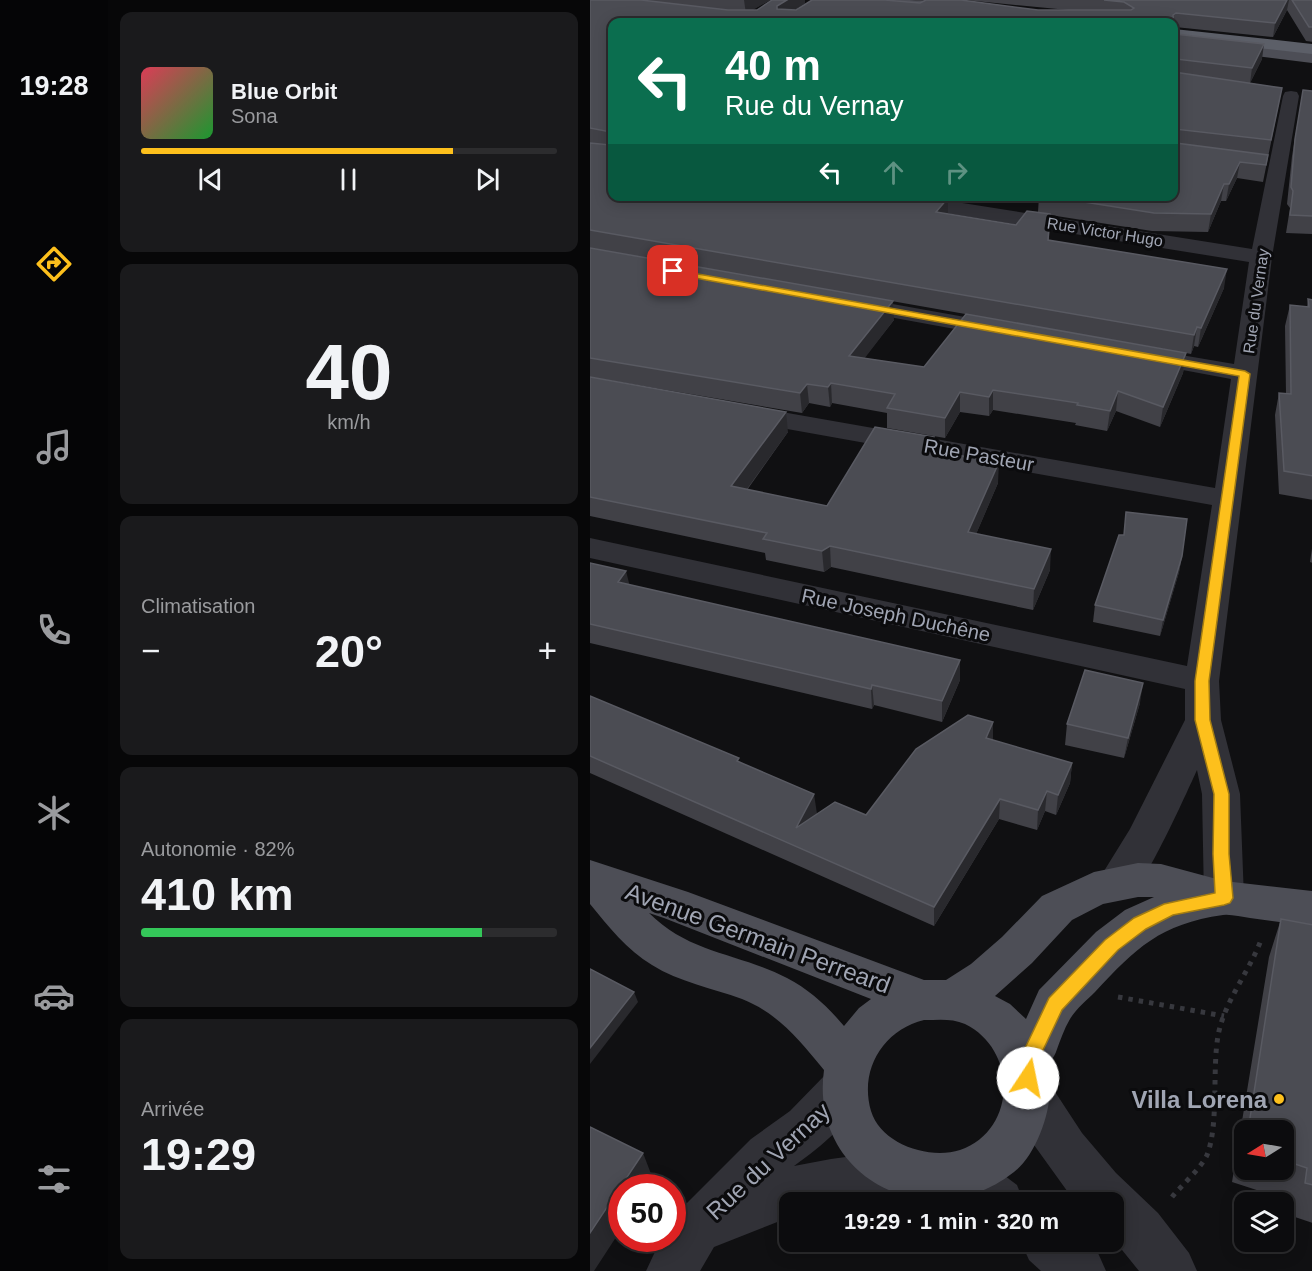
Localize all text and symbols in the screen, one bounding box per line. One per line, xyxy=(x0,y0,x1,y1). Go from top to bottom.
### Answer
icon: left xyxy=(626,42,704,120)
text: 40 m xyxy=(725,42,821,89)
text: 19:28 xyxy=(19,71,89,101)
text: Blue Orbit xyxy=(231,79,337,104)
text: Rue du Vernay xyxy=(725,91,904,121)
text: Sona xyxy=(231,105,278,127)
icon: left xyxy=(814,156,847,189)
icon: ahead xyxy=(877,156,910,189)
icon: right xyxy=(940,156,973,189)
icon: previous xyxy=(194,163,227,196)
icon: pause xyxy=(332,163,365,196)
icon: next xyxy=(471,163,504,196)
street label: Rue Victor Hugo xyxy=(1046,214,1164,250)
icon: directions xyxy=(33,243,75,285)
pin xyxy=(647,245,698,296)
street label: Rue du Vernay xyxy=(1240,247,1272,355)
icon: arrive xyxy=(656,254,689,287)
text: 40 xyxy=(306,328,392,416)
text: km/h xyxy=(327,411,371,433)
icon: music xyxy=(33,426,75,468)
street label: Rue Pasteur xyxy=(922,435,1036,476)
street label: Rue Joseph Duchêne xyxy=(800,584,992,646)
text: Climatisation xyxy=(141,595,255,617)
icon: phone xyxy=(33,609,75,651)
text: 20° xyxy=(315,626,383,677)
text: − xyxy=(141,632,160,669)
text: + xyxy=(538,632,557,669)
icon: climate xyxy=(33,792,75,834)
text: Autonomie · 82% xyxy=(141,838,294,860)
text: 410 km xyxy=(141,869,294,920)
street label: Avenue Germain Perreard xyxy=(622,877,894,999)
icon: car xyxy=(33,975,75,1017)
position arrow xyxy=(996,1046,1060,1110)
place label: Villa Lorena xyxy=(1131,1086,1268,1113)
marker: Villa Lorena xyxy=(1272,1092,1286,1106)
street label: Rue du Vernay xyxy=(701,1097,835,1225)
text: Arrivée xyxy=(141,1098,204,1120)
north arrow xyxy=(1234,1120,1294,1180)
map controls xyxy=(1234,1120,1294,1252)
text: 19:29 xyxy=(141,1129,256,1180)
icon: filters xyxy=(33,1158,75,1200)
speed limit sign: 50 xyxy=(608,1174,686,1252)
button: layers xyxy=(1234,1192,1294,1252)
text: 19:29 · 1 min · 320 m xyxy=(844,1209,1059,1234)

